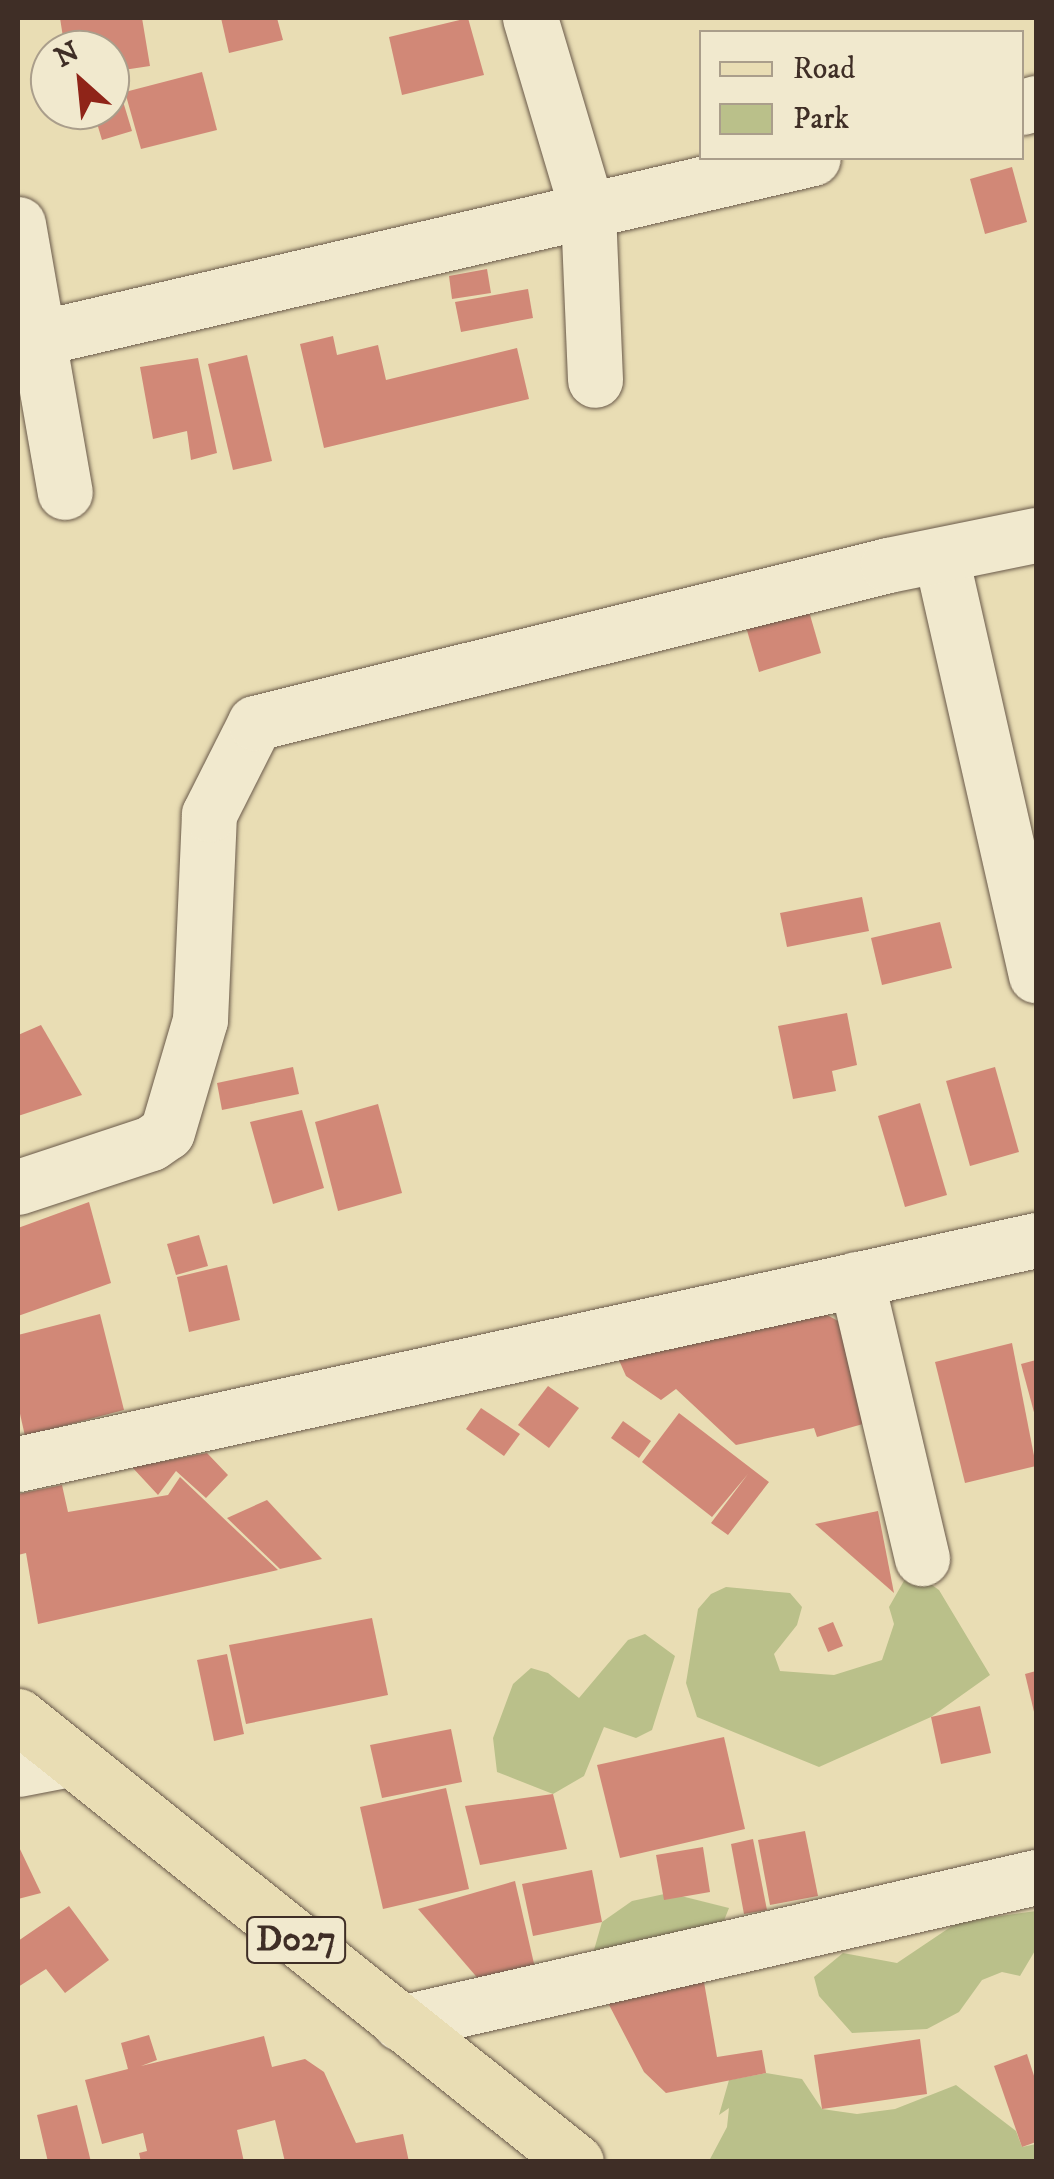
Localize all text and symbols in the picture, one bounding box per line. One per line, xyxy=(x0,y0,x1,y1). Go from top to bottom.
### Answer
north arrow xyxy=(30,30,130,130)
legend xyxy=(699,30,1024,160)
text: N xyxy=(49,34,85,75)
text: Road xyxy=(793,51,855,88)
text: Park xyxy=(793,101,849,138)
road number: D027 xyxy=(246,1910,346,1970)

